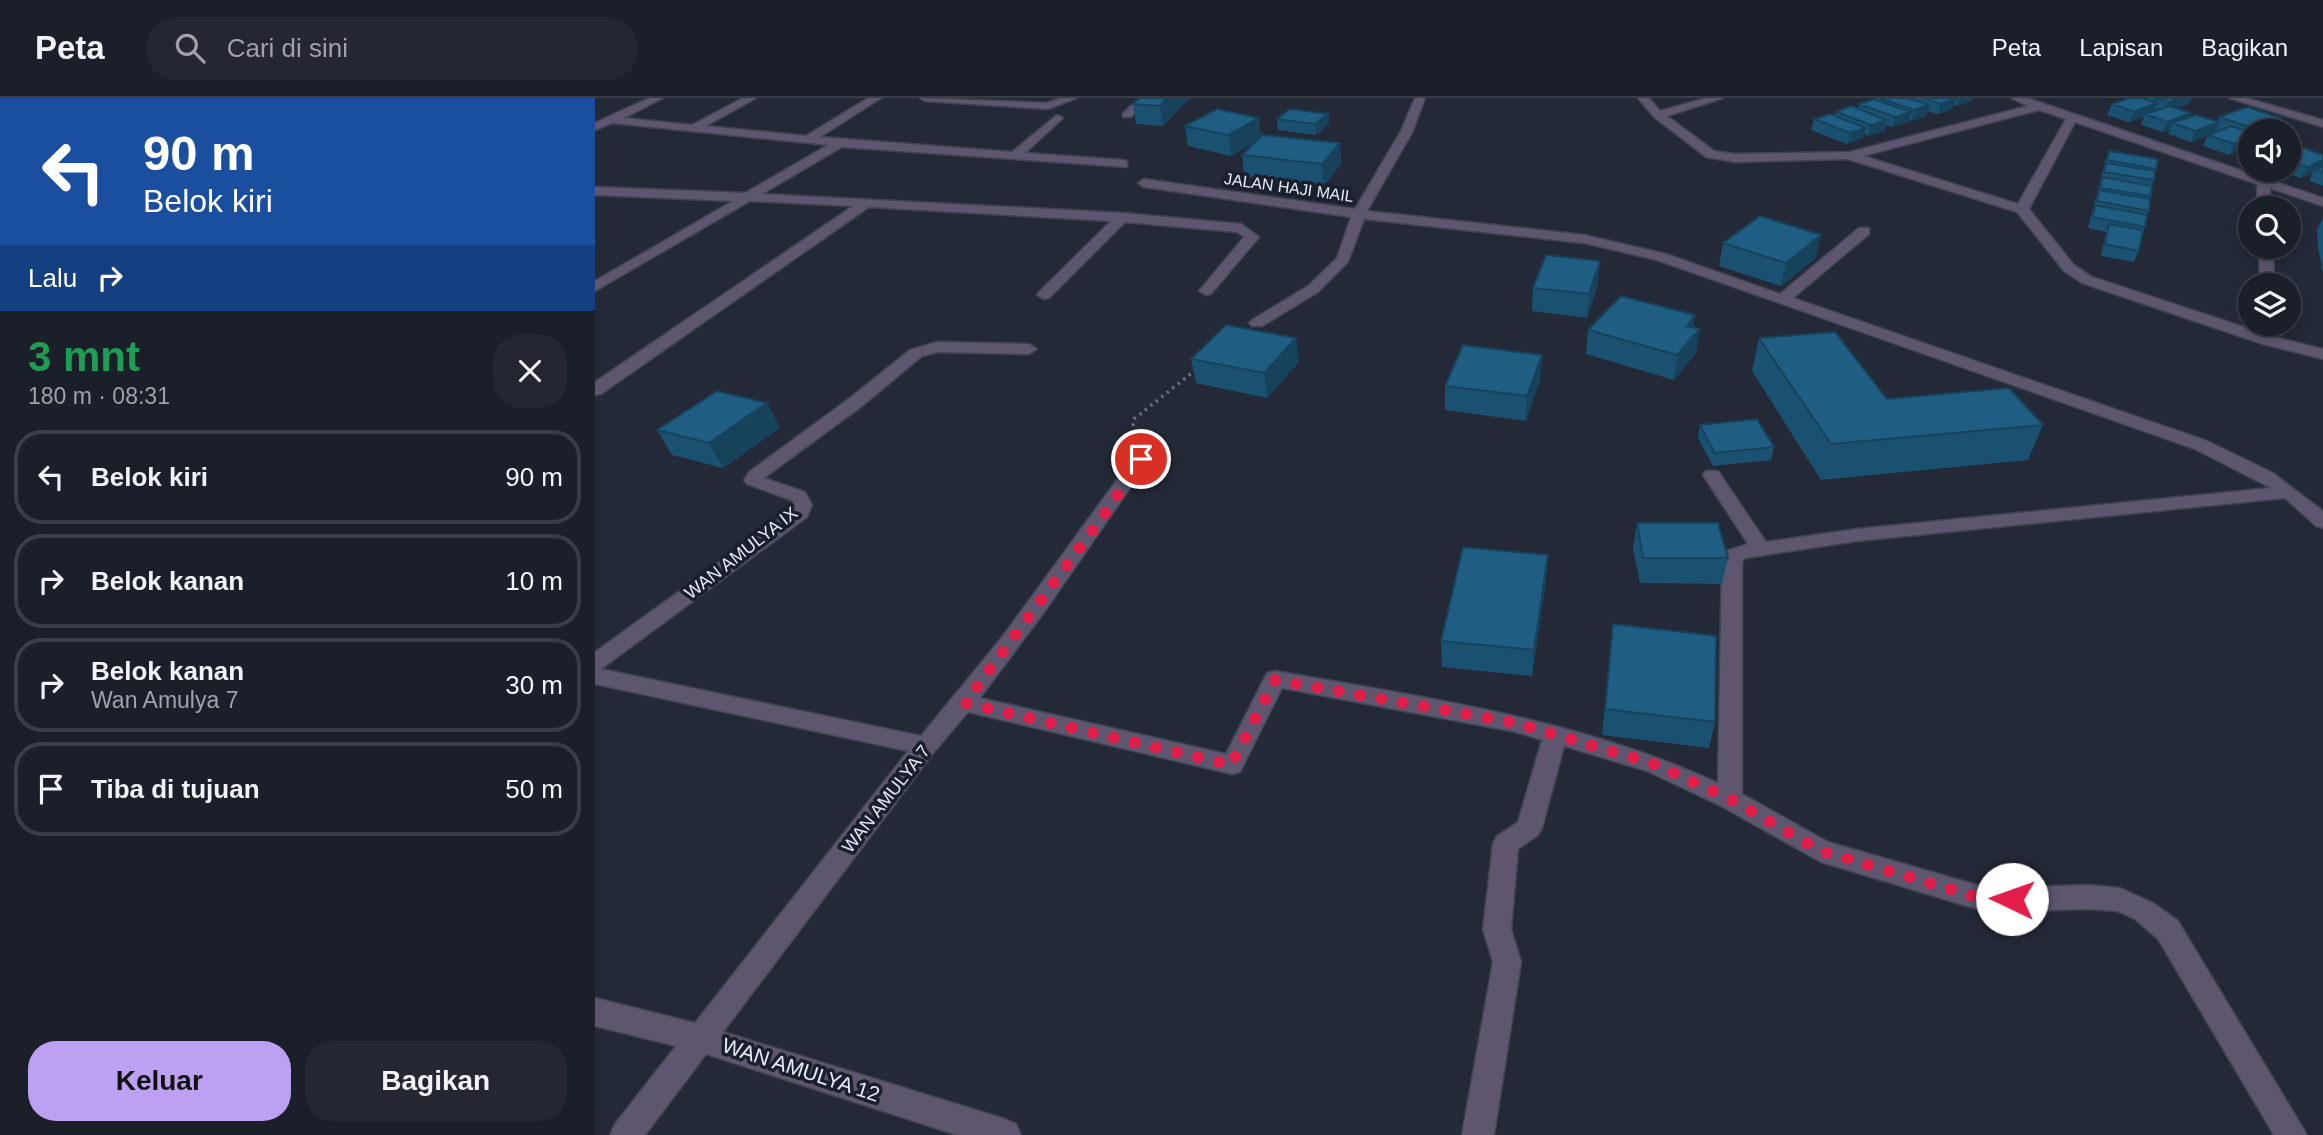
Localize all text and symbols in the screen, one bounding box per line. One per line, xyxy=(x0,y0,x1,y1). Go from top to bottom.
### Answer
search box xyxy=(147,17,637,80)
text: Peta xyxy=(35,29,105,66)
icon: search xyxy=(171,29,209,67)
text: Cari di sini xyxy=(227,33,348,63)
text: Peta xyxy=(1992,34,2041,61)
text: Lapisan xyxy=(2079,34,2163,61)
text: Bagikan xyxy=(2201,34,2288,61)
map controls xyxy=(2238,119,2301,336)
button: sound xyxy=(2238,119,2301,182)
icon: left xyxy=(28,126,119,217)
text: 90 m xyxy=(143,126,255,180)
street label: JALAN HAJI MAIL xyxy=(1223,170,1355,205)
text: Belok kiri xyxy=(143,183,273,219)
button: search xyxy=(2238,196,2301,259)
icon: right xyxy=(91,259,129,297)
text: Lalu xyxy=(28,263,77,293)
button: layers xyxy=(2238,273,2301,336)
text: 3 mnt xyxy=(28,333,140,380)
button: close xyxy=(493,334,567,408)
text: 180 m · 08:31 xyxy=(28,383,170,409)
pin xyxy=(1111,429,1171,489)
icon: arrive xyxy=(1122,440,1160,478)
icon: left xyxy=(32,458,70,496)
text: Belok kiri xyxy=(91,462,208,492)
text: 90 m xyxy=(505,462,563,492)
street label: WAN AMULYA IX xyxy=(681,503,801,603)
icon: right xyxy=(32,562,70,600)
text: Belok kanan xyxy=(91,566,244,596)
text: 10 m xyxy=(505,566,563,596)
text: Belok kanan xyxy=(91,656,244,686)
icon: right xyxy=(32,666,70,704)
text: 30 m xyxy=(505,670,563,700)
text: Wan Amulya 7 xyxy=(91,687,238,713)
street label: WAN AMULYA 7 xyxy=(838,741,934,857)
icon: arrive xyxy=(32,770,70,808)
text: Tiba di tujuan xyxy=(91,774,260,804)
text: 50 m xyxy=(505,774,563,804)
position arrow xyxy=(1975,862,2049,936)
street label: WAN AMULYA 12 xyxy=(720,1033,883,1106)
button: Keluar xyxy=(28,1041,291,1121)
button: Bagikan xyxy=(305,1041,567,1121)

